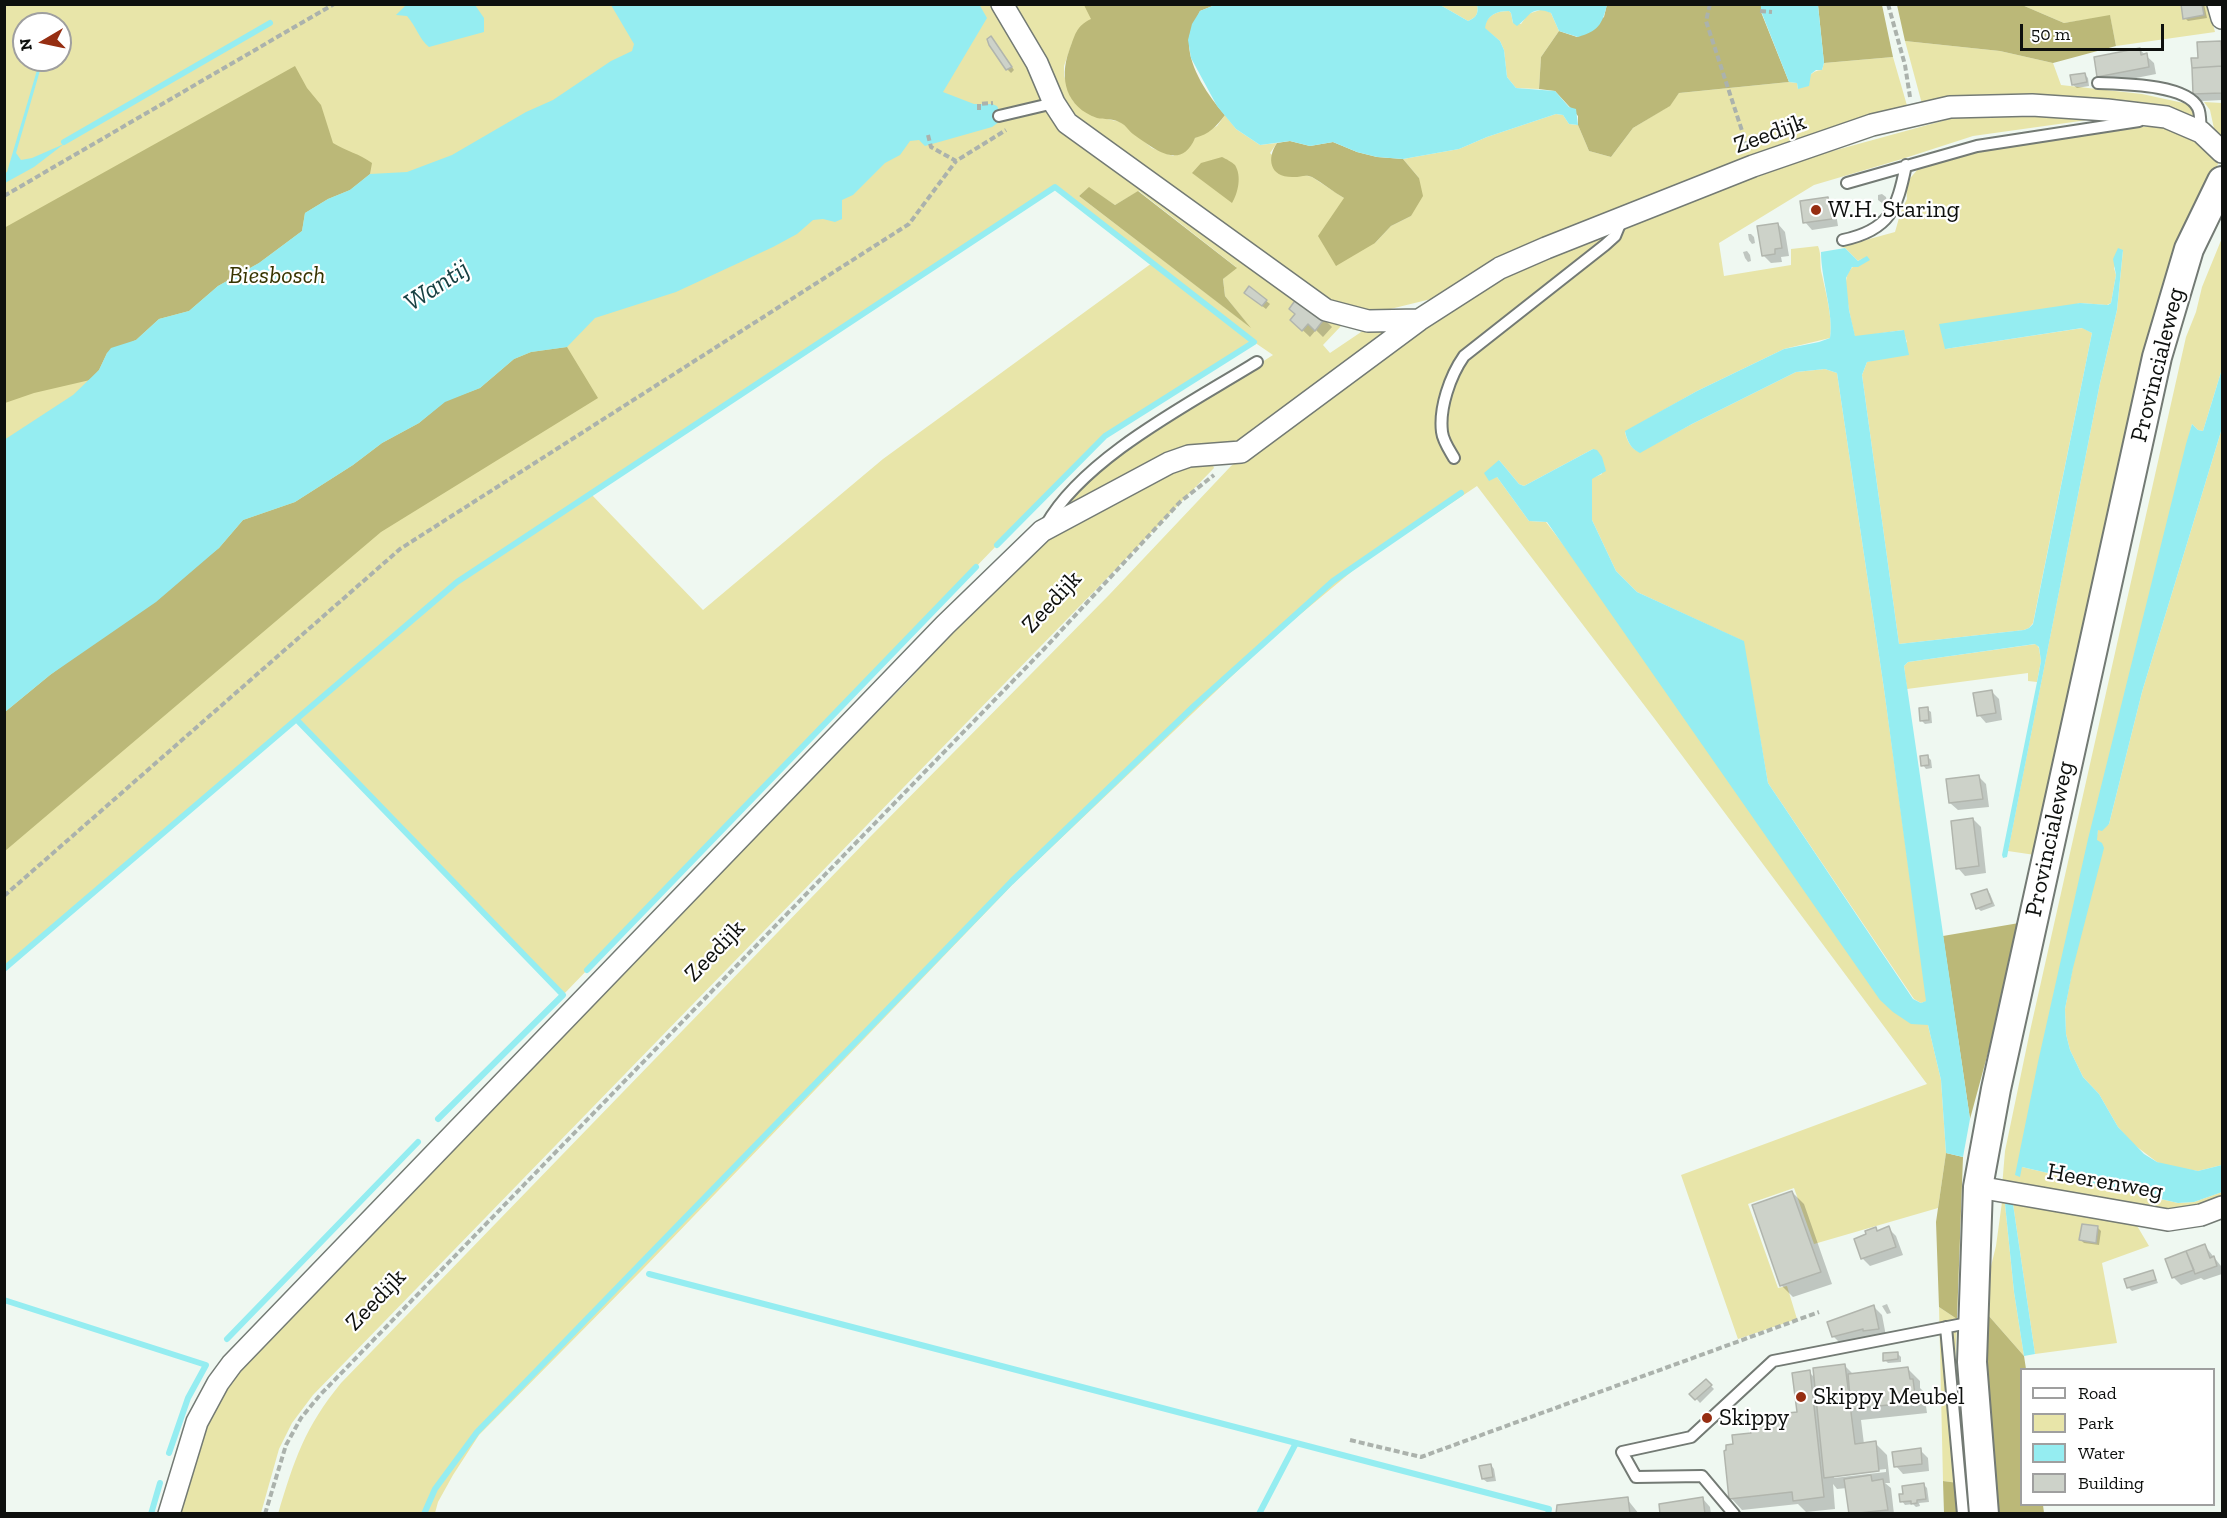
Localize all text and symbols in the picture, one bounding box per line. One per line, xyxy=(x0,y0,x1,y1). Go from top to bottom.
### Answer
north arrow xyxy=(12,12,72,72)
scale bar xyxy=(2023,12,2167,50)
text: 50 m xyxy=(2031,23,2070,45)
text: N xyxy=(15,37,36,52)
street label: Zeedijk xyxy=(1730,108,1810,160)
place label: W.H. Staring xyxy=(1828,196,1960,224)
marker: W.H. Staring xyxy=(1809,203,1823,217)
water label: Wantij xyxy=(399,254,475,318)
park label: Biesbosch xyxy=(229,262,325,290)
street label: Provincialeweg xyxy=(2125,285,2191,445)
street label: Zeedijk xyxy=(1016,565,1088,639)
street label: Provincialeweg xyxy=(2020,759,2080,919)
street label: Zeedijk xyxy=(679,914,751,988)
street label: Heerenweg xyxy=(2045,1158,2165,1206)
street label: Zeedijk xyxy=(340,1263,412,1337)
legend xyxy=(2020,1368,2215,1506)
text: Road xyxy=(2078,1382,2117,1404)
place label: Skippy Meubel xyxy=(1813,1383,1965,1411)
marker: Skippy Meubel xyxy=(1794,1390,1808,1404)
place label: Skippy xyxy=(1719,1404,1789,1432)
marker: Skippy xyxy=(1700,1411,1714,1425)
text: Park xyxy=(2078,1412,2114,1434)
text: Water xyxy=(2078,1442,2125,1464)
text: Building xyxy=(2078,1472,2144,1494)

